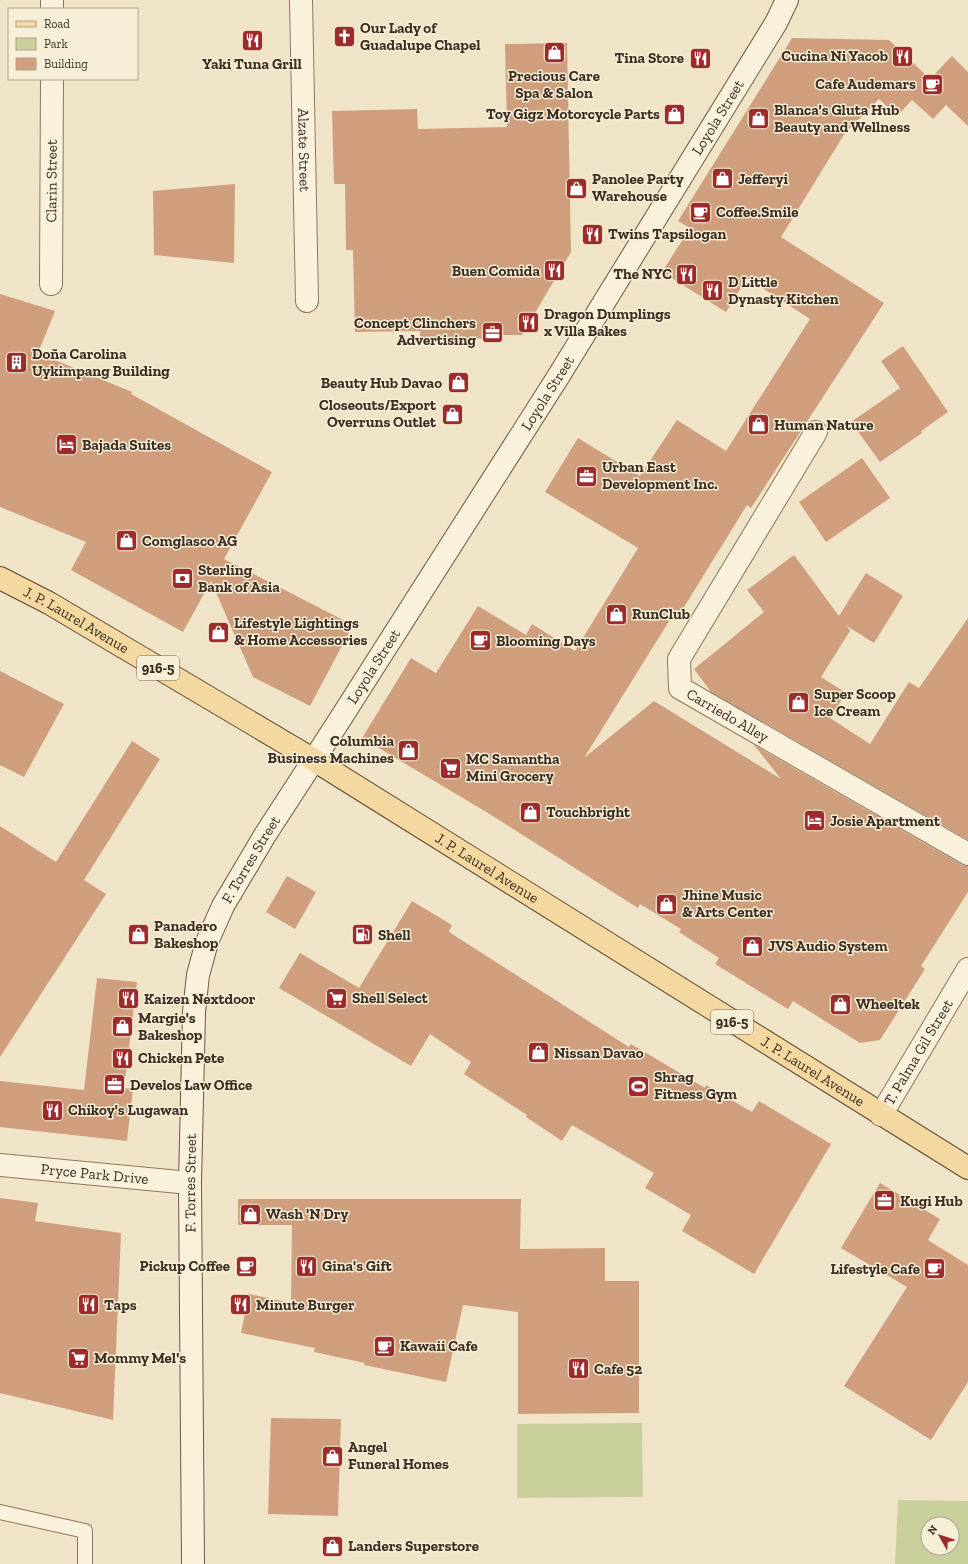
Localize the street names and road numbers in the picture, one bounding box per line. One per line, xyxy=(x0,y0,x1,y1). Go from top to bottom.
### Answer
street label: Loyola Street xyxy=(688,76,748,158)
street label: Alzate Street xyxy=(294,108,314,192)
street label: Clarin Street xyxy=(42,139,61,223)
street label: Loyola Street xyxy=(517,352,578,434)
street label: J. P. Laurel Avenue xyxy=(20,583,132,657)
street label: Loyola Street xyxy=(343,625,404,707)
road number: 916-5 xyxy=(137,656,179,680)
street label: Carriedo Alley xyxy=(683,685,772,746)
street label: F. Torres Street xyxy=(218,812,284,907)
street label: J. P. Laurel Avenue xyxy=(432,829,542,907)
street label: T. Palma Gil Street xyxy=(880,996,957,1108)
road number: 916-5 xyxy=(711,1010,753,1034)
street label: J. P. Laurel Avenue xyxy=(758,1032,868,1110)
street label: F. Torres Street xyxy=(181,1133,200,1233)
street label: Pryce Park Drive xyxy=(40,1160,149,1188)

